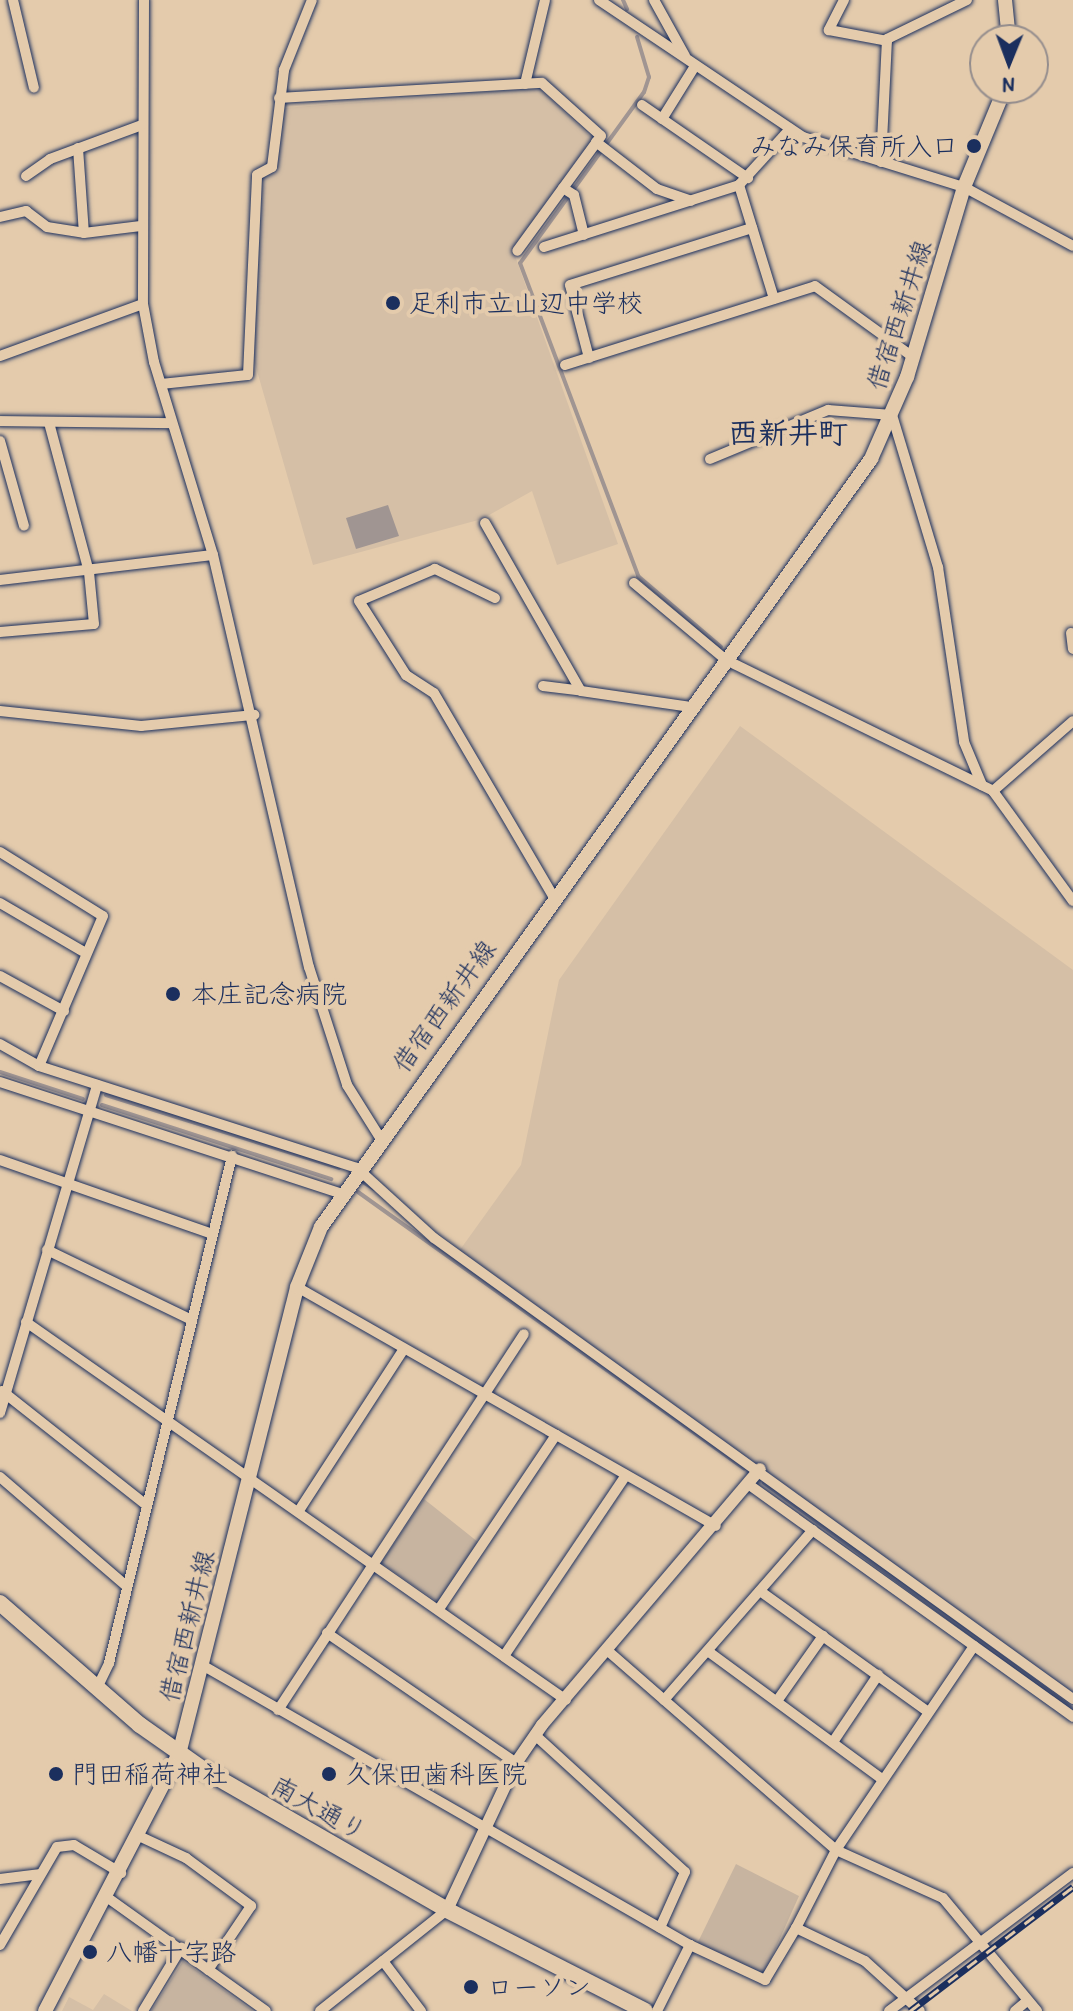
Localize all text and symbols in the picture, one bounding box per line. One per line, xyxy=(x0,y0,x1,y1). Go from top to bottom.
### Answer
north arrow xyxy=(969,24,1049,104)
text: N xyxy=(1002,71,1015,101)
place label: みなみ保育所入口 xyxy=(750,130,958,162)
marker: みなみ保育所入口 xyxy=(965,137,983,155)
street label: 借宿西新井線 xyxy=(860,236,938,394)
place label: 足利市立山辺中学校 xyxy=(409,287,643,319)
marker: 足利市立山辺中学校 xyxy=(384,294,402,312)
district label: 西新井町 xyxy=(728,414,848,450)
street label: 借宿西新井線 xyxy=(386,934,502,1078)
place label: 本庄記念病院 xyxy=(191,978,347,1010)
marker: 本庄記念病院 xyxy=(162,983,184,1005)
street label: 借宿西新井線 xyxy=(153,1547,221,1705)
place label: 門田稲荷神社 xyxy=(72,1758,228,1790)
place label: 久保田歯科医院 xyxy=(345,1758,527,1790)
marker: 門田稲荷神社 xyxy=(47,1765,65,1783)
marker: 久保田歯科医院 xyxy=(320,1765,338,1783)
street label: 南大通り xyxy=(266,1769,372,1847)
place label: 八幡十字路 xyxy=(106,1936,236,1968)
marker: 八幡十字路 xyxy=(81,1943,99,1961)
place label: ローソン xyxy=(487,1971,591,2003)
marker: ローソン xyxy=(462,1978,480,1996)

